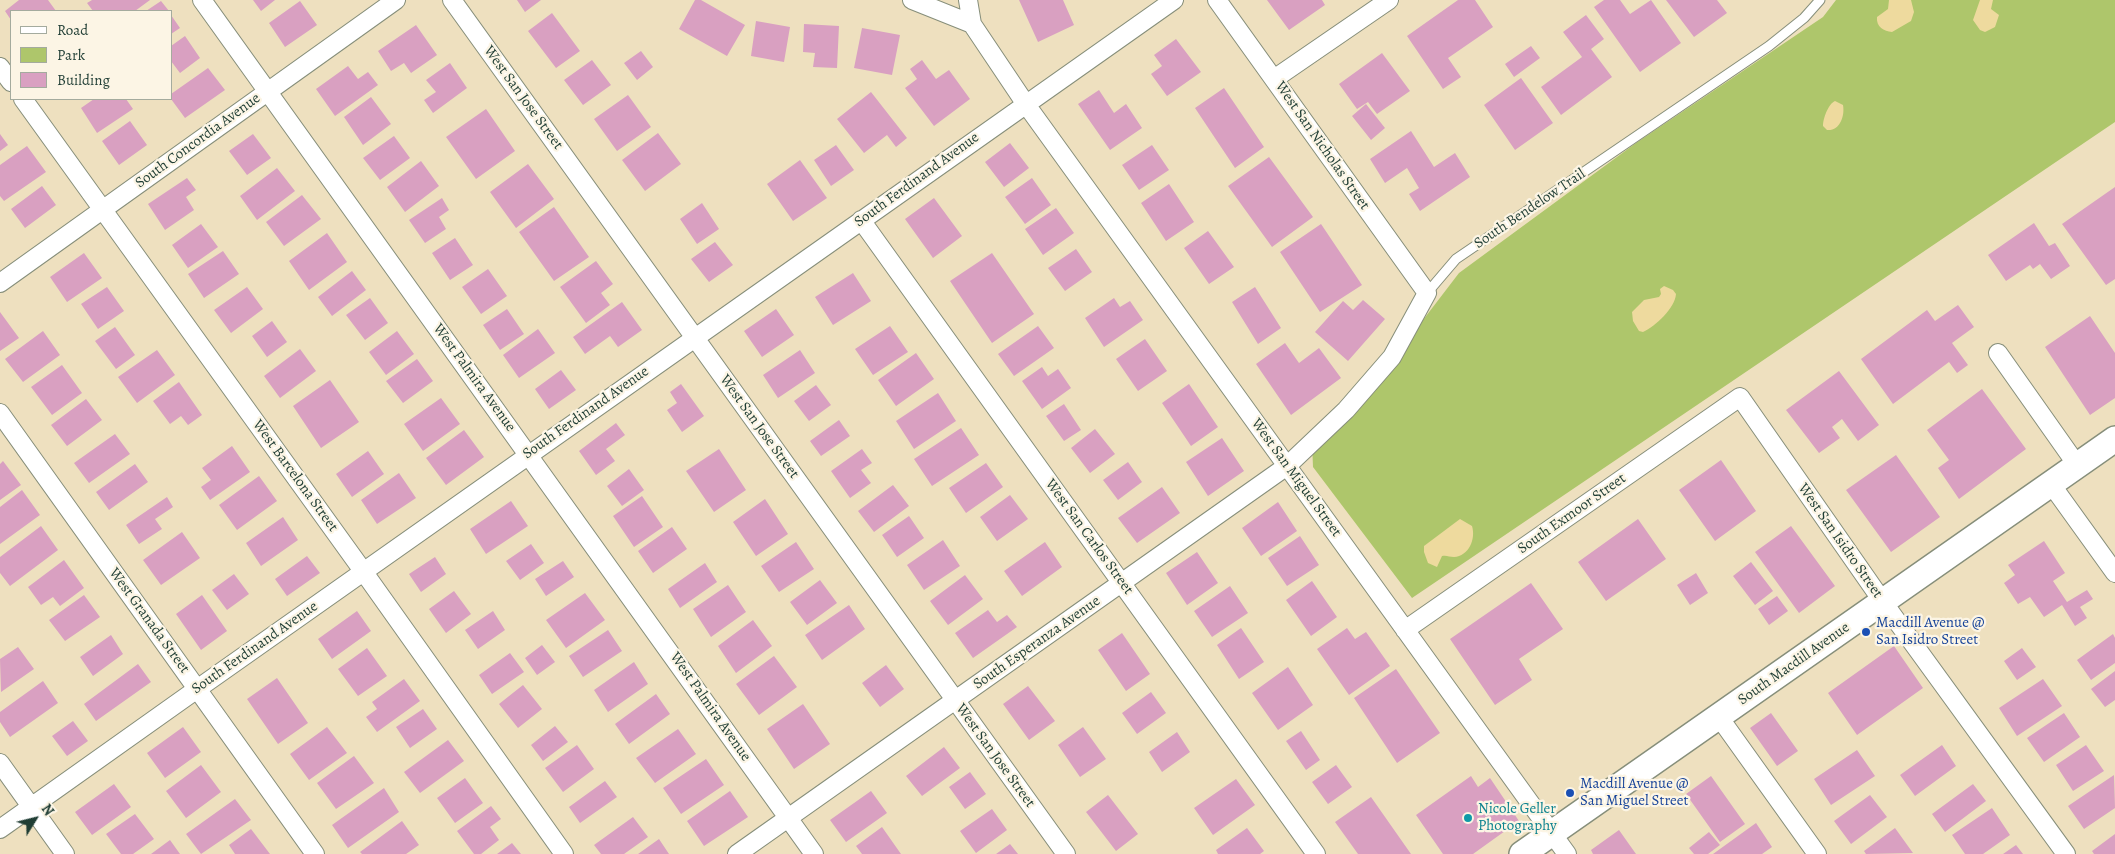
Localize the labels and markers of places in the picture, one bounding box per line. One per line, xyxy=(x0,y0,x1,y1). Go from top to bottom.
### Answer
place label: Macdill Avenue @ San Isidro Street xyxy=(1876,614,1984,649)
marker: Macdill Avenue @ San Isidro Street xyxy=(1860,626,1872,638)
place label: Macdill Avenue @ San Miguel Street xyxy=(1580,775,1688,810)
marker: Macdill Avenue @ San Miguel Street xyxy=(1564,787,1576,799)
place label: Nicole Geller Photography xyxy=(1478,800,1557,835)
marker: Nicole Geller Photography xyxy=(1462,812,1474,824)

